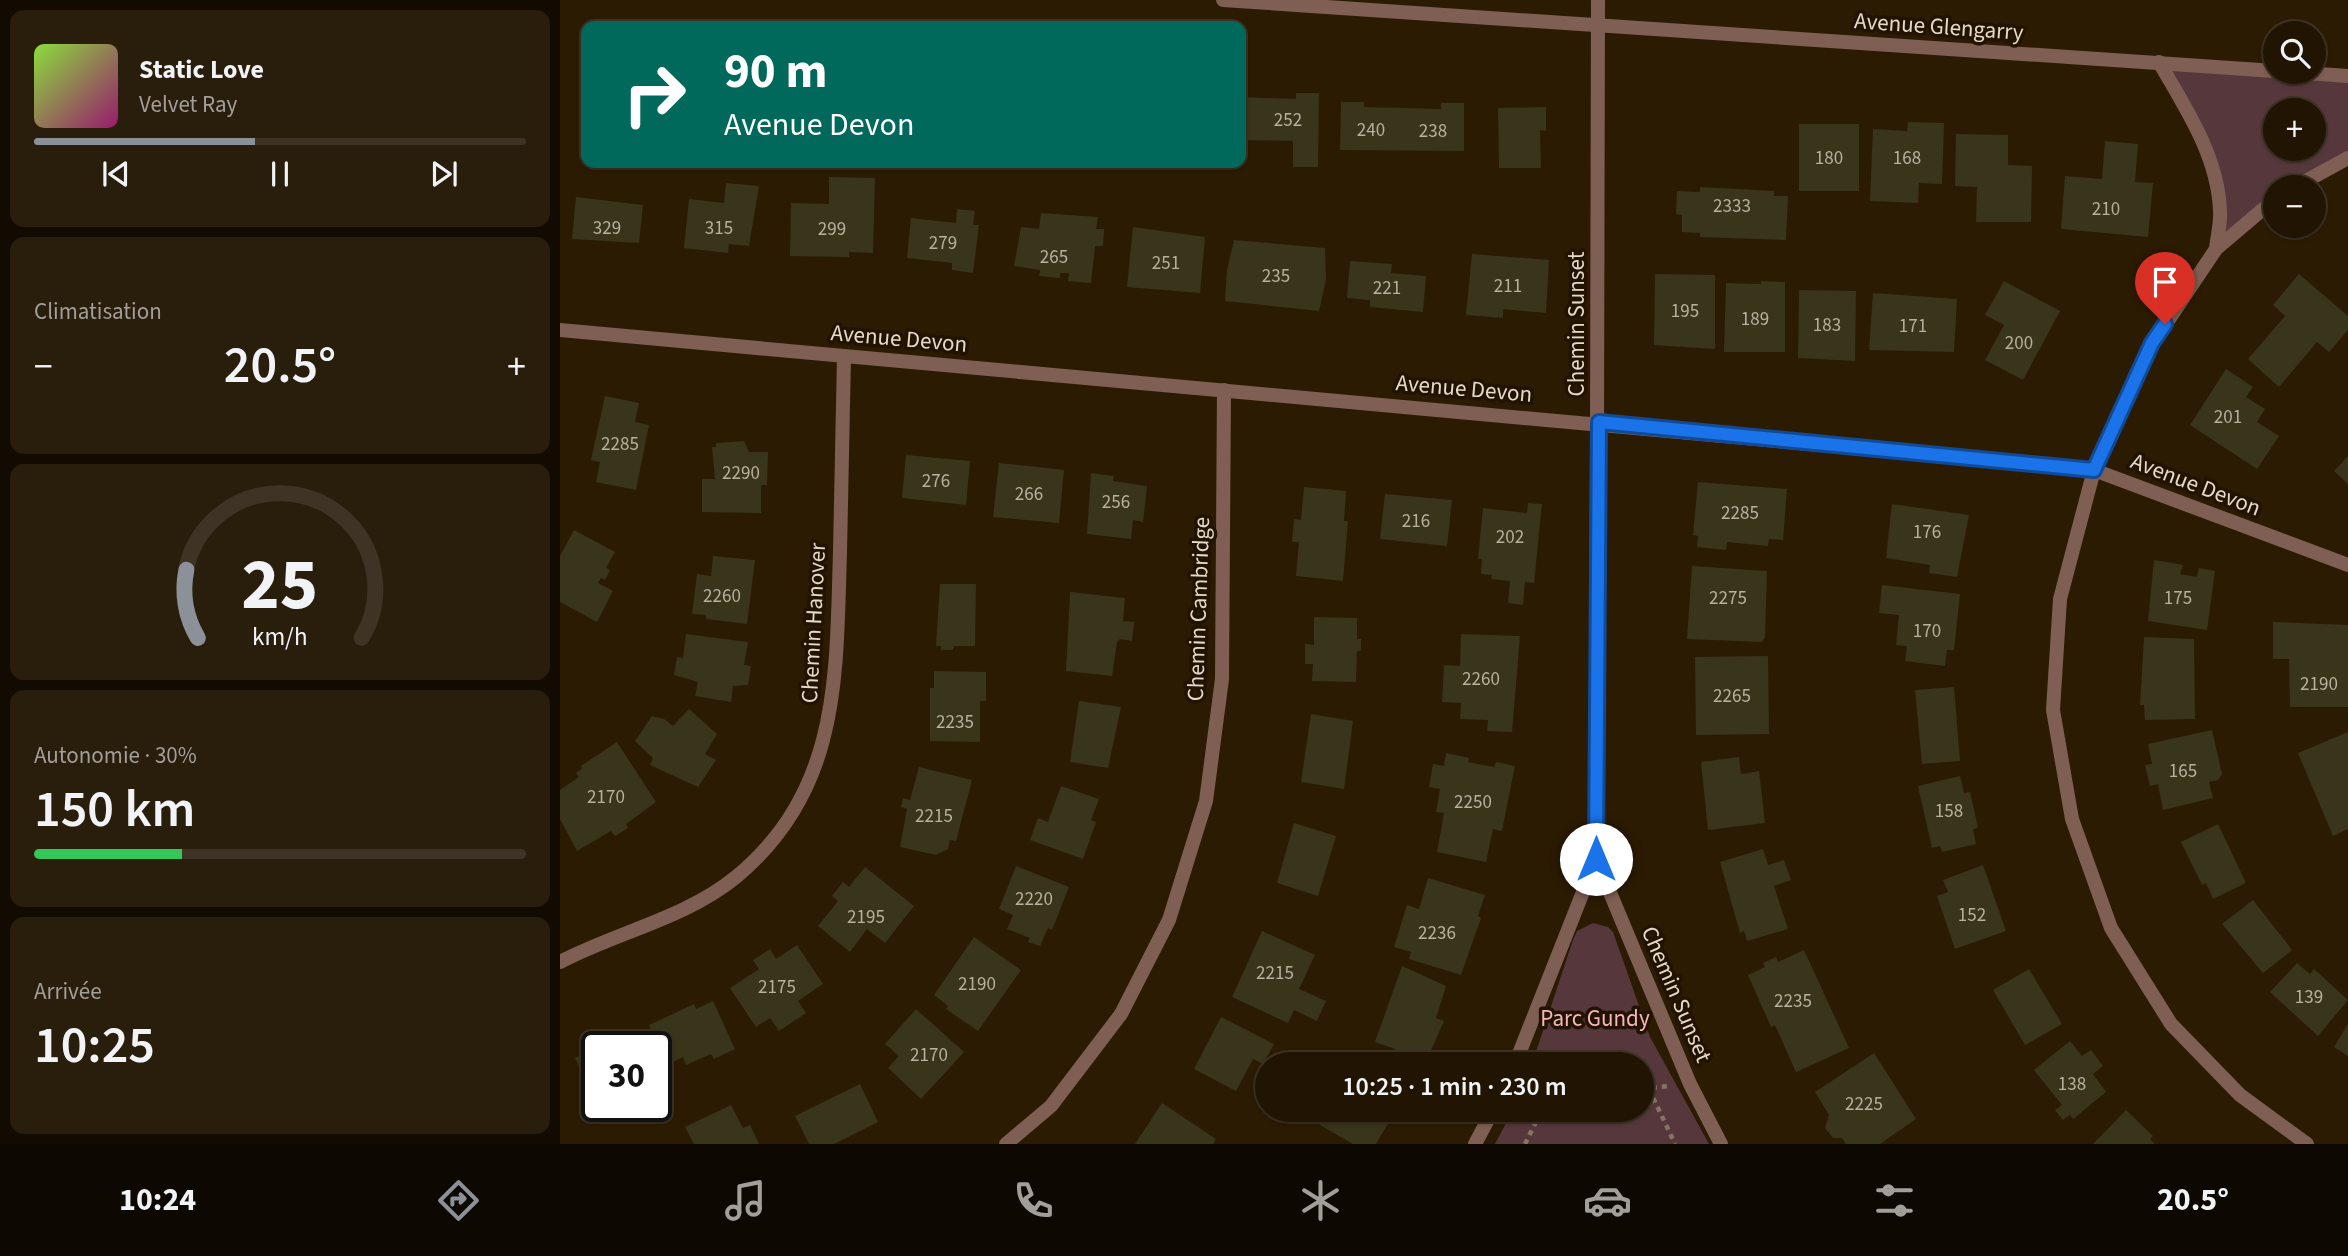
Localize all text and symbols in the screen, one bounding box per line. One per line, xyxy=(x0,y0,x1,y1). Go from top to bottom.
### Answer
street label: Avenue Glengarry xyxy=(1853,4,2025,49)
map controls xyxy=(2263,21,2326,238)
button: search xyxy=(2263,21,2326,84)
text: 90 m xyxy=(724,37,828,107)
icon: right xyxy=(609,49,700,140)
text: Static Love xyxy=(139,51,264,88)
text: Velvet Ray xyxy=(139,88,237,121)
button: + xyxy=(2263,98,2326,161)
text: Avenue Devon xyxy=(724,102,914,148)
house number: 252 xyxy=(1274,107,1302,134)
house number: 240 xyxy=(1357,117,1385,144)
house number: 238 xyxy=(1419,118,1447,145)
house number: 180 xyxy=(1815,145,1843,172)
house number: 168 xyxy=(1893,145,1921,172)
icon: previous xyxy=(97,155,135,193)
icon: pause xyxy=(261,155,299,193)
icon: next xyxy=(425,155,463,193)
button: − xyxy=(2263,175,2326,238)
house number: 2333 xyxy=(1713,193,1751,220)
house number: 210 xyxy=(2092,196,2120,223)
house number: 329 xyxy=(593,215,621,242)
house number: 315 xyxy=(705,215,733,242)
house number: 299 xyxy=(818,216,846,243)
house number: 279 xyxy=(929,230,957,257)
house number: 265 xyxy=(1040,244,1068,271)
house number: 251 xyxy=(1152,250,1180,277)
street label: Chemin Sunset xyxy=(1560,251,1593,396)
pin xyxy=(2135,252,2195,324)
house number: 235 xyxy=(1262,263,1290,290)
icon: arrive xyxy=(2146,263,2184,301)
house number: 211 xyxy=(1494,273,1522,300)
house number: 221 xyxy=(1373,275,1401,302)
text: Climatisation xyxy=(34,295,162,328)
house number: 195 xyxy=(1671,298,1699,325)
house number: 189 xyxy=(1741,306,1769,333)
house number: 183 xyxy=(1813,312,1841,339)
house number: 171 xyxy=(1899,313,1927,340)
street label: Avenue Devon xyxy=(829,316,969,361)
text: 20.5° xyxy=(224,329,336,403)
house number: 200 xyxy=(2005,330,2033,357)
text: − xyxy=(34,340,53,394)
text: + xyxy=(507,340,526,394)
street label: Avenue Devon xyxy=(1394,366,1534,411)
house number: 201 xyxy=(2214,404,2242,431)
house number: 2285 xyxy=(601,431,639,458)
street label: Avenue Devon xyxy=(2126,445,2266,524)
house number: 2290 xyxy=(722,460,760,487)
house number: 276 xyxy=(922,468,950,495)
house number: 266 xyxy=(1015,481,1043,508)
house number: 256 xyxy=(1102,489,1130,516)
house number: 2285 xyxy=(1721,500,1759,527)
house number: 216 xyxy=(1402,508,1430,535)
street label: Chemin Cambridge xyxy=(1179,516,1218,702)
house number: 176 xyxy=(1913,519,1941,546)
house number: 202 xyxy=(1496,524,1524,551)
text: 25 xyxy=(242,533,318,637)
street label: Chemin Hanover xyxy=(793,541,834,704)
house number: 2260 xyxy=(703,583,741,610)
house number: 2275 xyxy=(1709,585,1747,612)
house number: 175 xyxy=(2164,585,2192,612)
house number: 170 xyxy=(1913,618,1941,645)
text: km/h xyxy=(252,619,308,655)
house number: 2260 xyxy=(1462,666,1500,693)
house number: 2190 xyxy=(2300,671,2338,698)
house number: 2265 xyxy=(1713,683,1751,710)
house number: 2235 xyxy=(936,709,974,736)
text: Autonomie · 30% xyxy=(34,739,197,772)
house number: 165 xyxy=(2169,758,2197,785)
text: 150 km xyxy=(34,773,195,847)
house number: 2170 xyxy=(587,784,625,811)
house number: 2250 xyxy=(1454,789,1492,816)
house number: 158 xyxy=(1935,798,1963,825)
house number: 2215 xyxy=(915,803,953,830)
position arrow xyxy=(1559,822,1633,896)
house number: 2220 xyxy=(1015,886,1053,913)
house number: 152 xyxy=(1958,902,1986,929)
house number: 2195 xyxy=(847,904,885,931)
house number: 2236 xyxy=(1418,920,1456,947)
street label: Chemin Sunset xyxy=(1633,921,1720,1068)
house number: 2215 xyxy=(1256,960,1294,987)
house number: 2190 xyxy=(958,971,996,998)
house number: 2175 xyxy=(758,974,796,1001)
text: Arrivée xyxy=(34,975,102,1008)
house number: 139 xyxy=(2295,984,2323,1011)
house number: 2235 xyxy=(1774,988,1812,1015)
park label: Parc Gundy xyxy=(1540,1002,1650,1035)
text: 10:25 xyxy=(34,1009,155,1083)
speed limit sign: 30 xyxy=(581,1031,672,1122)
house number: 2170 xyxy=(910,1042,948,1069)
text: 10:25 · 1 min · 230 m xyxy=(1342,1068,1567,1105)
house number: 138 xyxy=(2058,1071,2086,1098)
house number: 2225 xyxy=(1845,1091,1883,1118)
icon: directions xyxy=(434,1176,483,1225)
icon: music xyxy=(721,1176,770,1225)
icon: phone xyxy=(1009,1176,1058,1225)
icon: climate xyxy=(1296,1176,1345,1225)
icon: car xyxy=(1583,1176,1632,1225)
icon: filters xyxy=(1870,1176,1919,1225)
text: 10:24 xyxy=(119,1177,196,1223)
text: 20.5° xyxy=(2157,1177,2229,1223)

